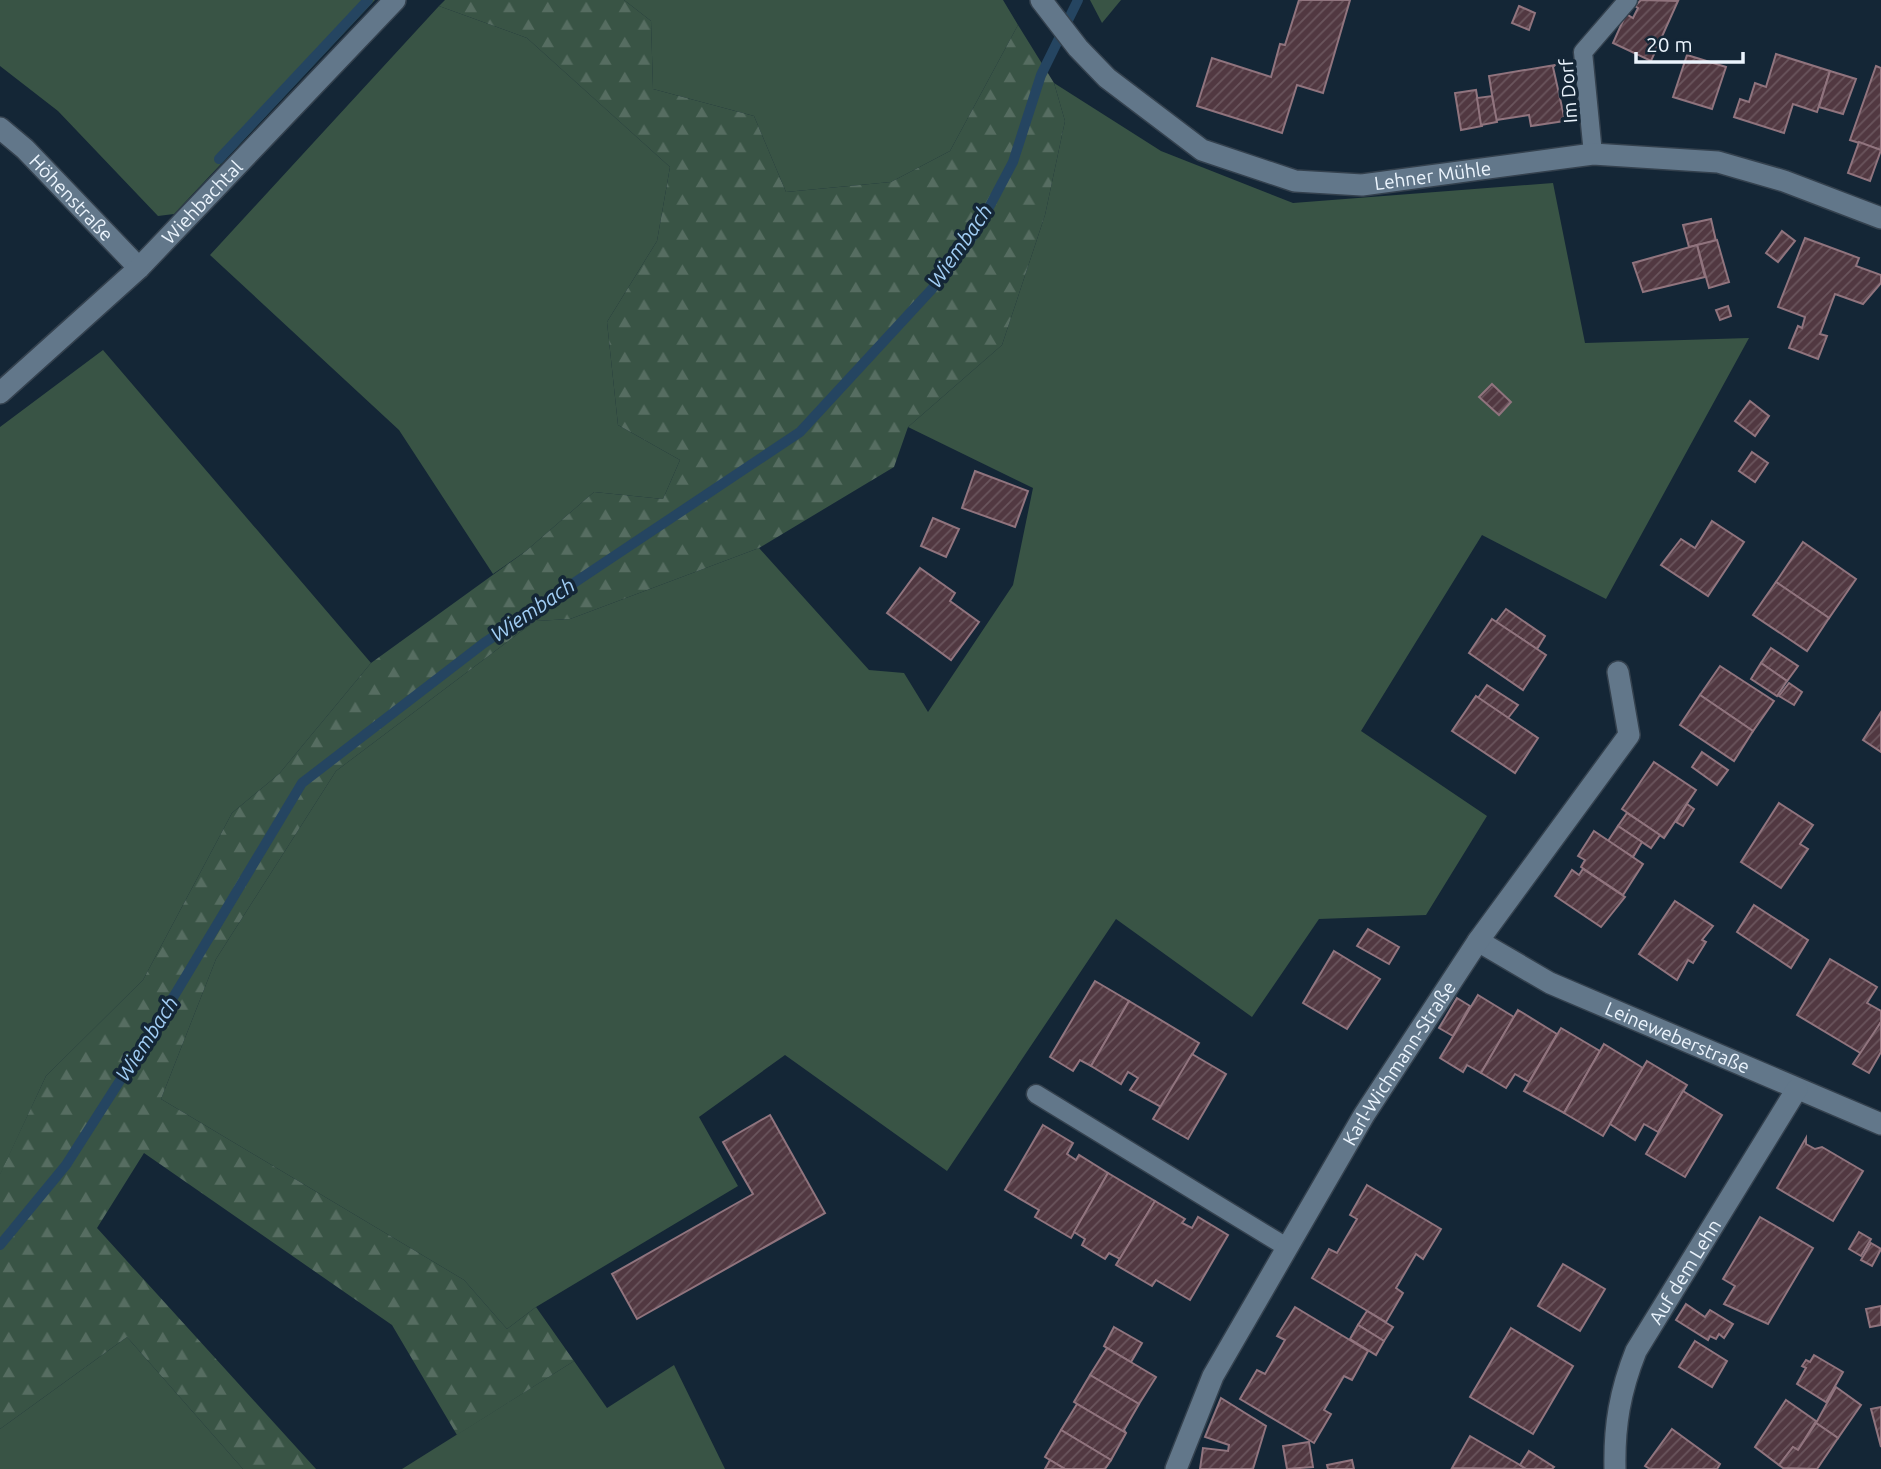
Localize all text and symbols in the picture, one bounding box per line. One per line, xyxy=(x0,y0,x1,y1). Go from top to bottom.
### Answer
scale bar xyxy=(1636,21,1743,65)
text: 20 m xyxy=(1646,32,1693,56)
street label: Im Dorf xyxy=(1555,57,1581,124)
street label: Höhenstraße xyxy=(25,150,118,245)
street label: Wiehbachtal xyxy=(157,156,247,248)
street label: Lehner Mühle xyxy=(1373,157,1492,194)
water label: Wiembach xyxy=(922,199,997,292)
water label: Wiembach xyxy=(486,572,579,646)
street label: Karl-Wichmann-Straße xyxy=(1338,977,1460,1149)
water label: Wiembach xyxy=(110,992,182,1085)
street label: Leineweberstraße xyxy=(1602,997,1753,1078)
street label: Auf dem Lehn xyxy=(1644,1215,1725,1328)

